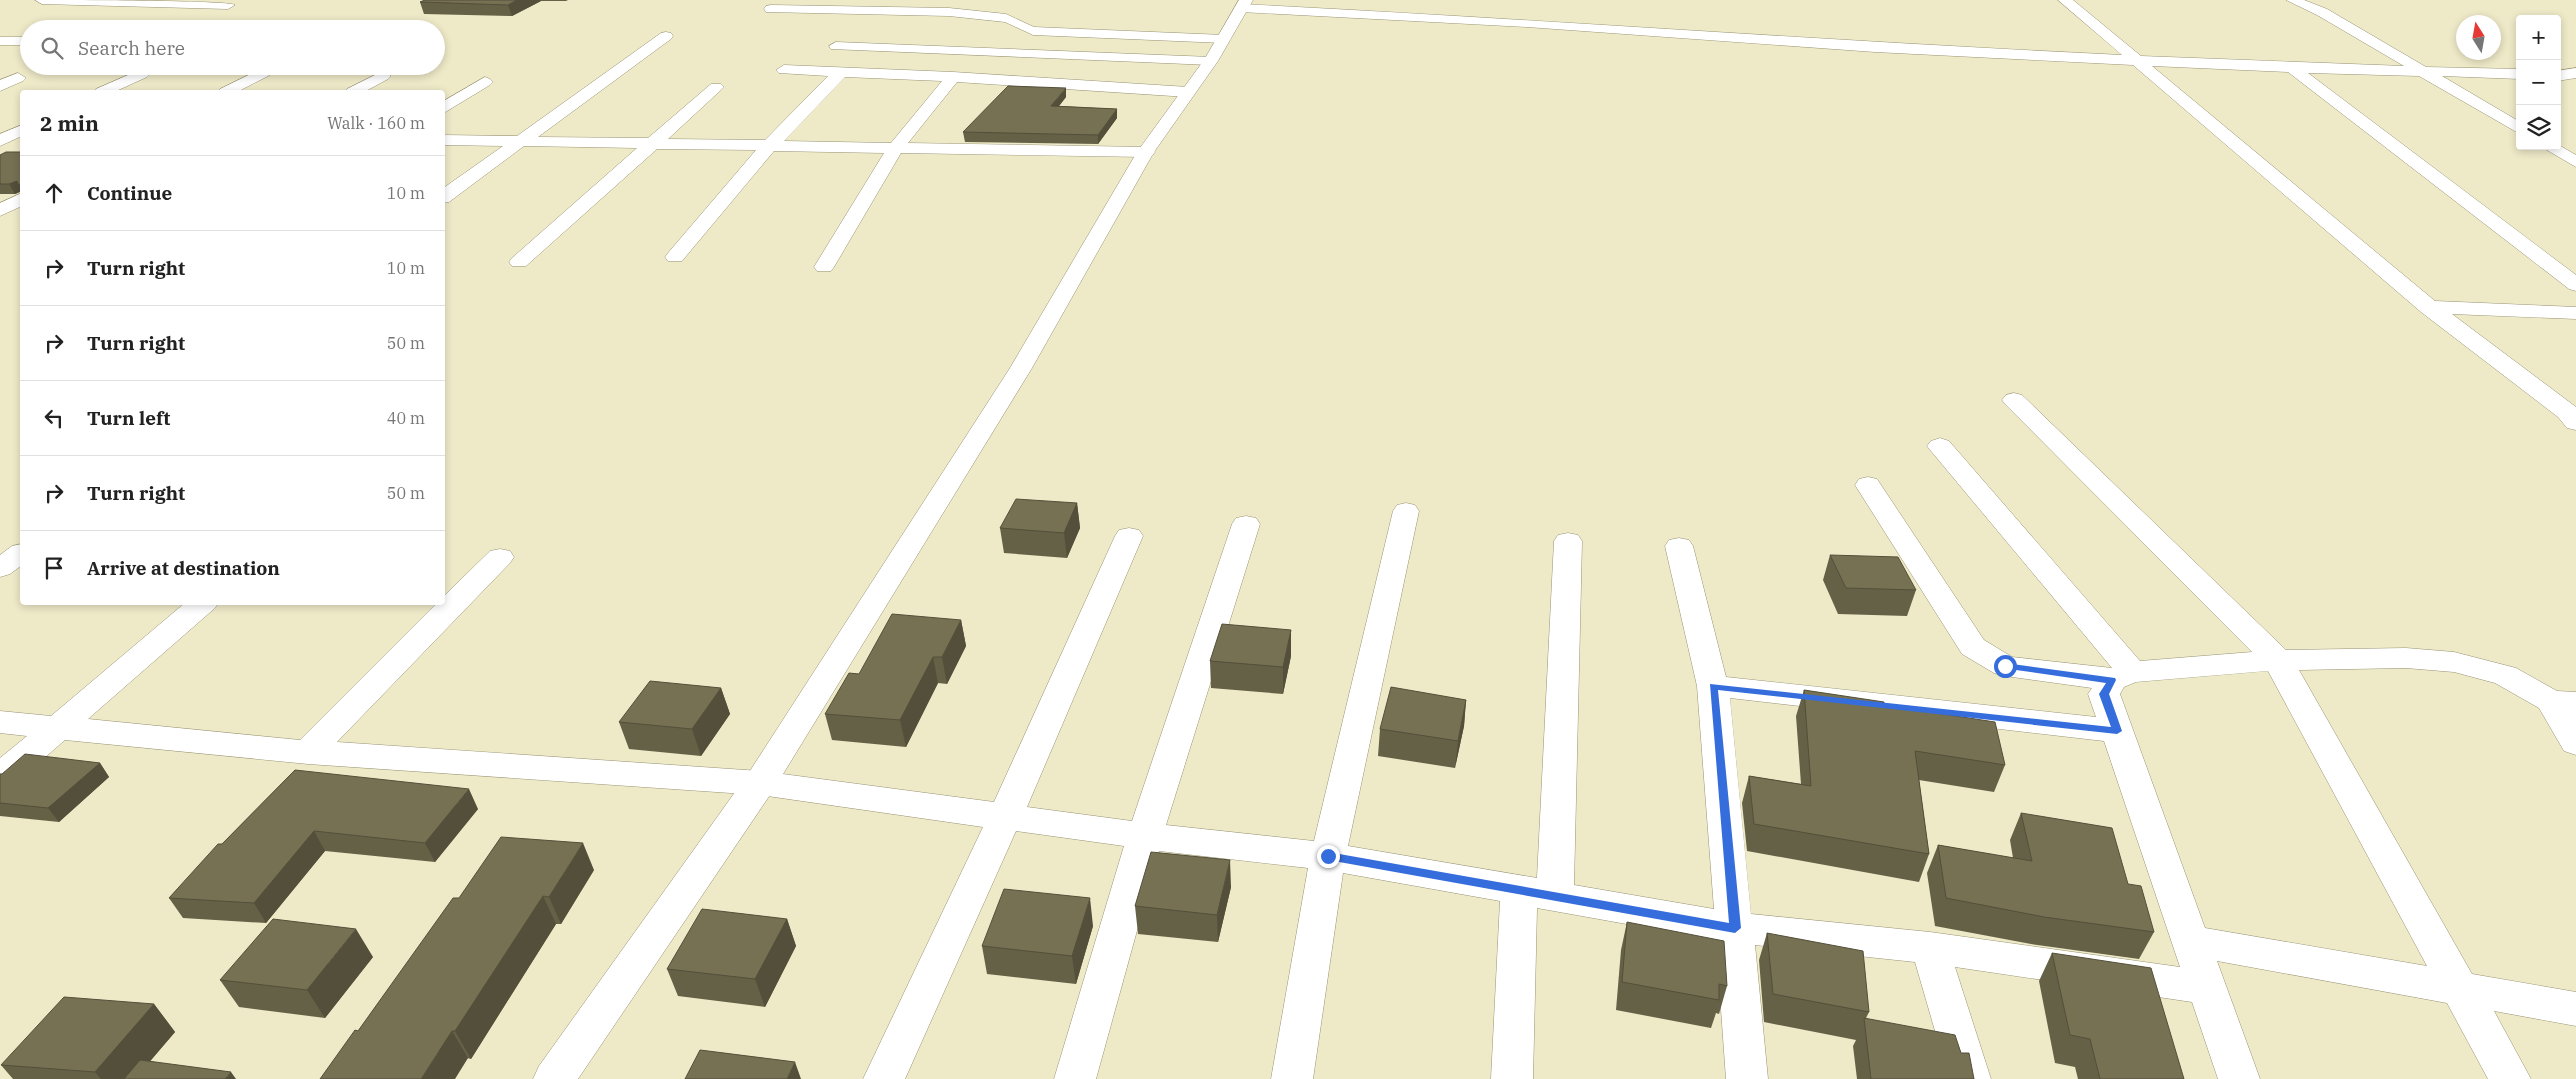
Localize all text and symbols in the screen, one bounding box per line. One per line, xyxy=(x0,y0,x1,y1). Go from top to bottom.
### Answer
north arrow xyxy=(2456,15,2501,60)
map controls xyxy=(2516,15,2561,150)
button: + xyxy=(2516,15,2561,60)
search box xyxy=(20,20,445,75)
icon: search xyxy=(38,34,66,62)
text: Search here xyxy=(78,36,185,60)
button: − xyxy=(2516,60,2561,105)
button: layers xyxy=(2516,105,2561,150)
text: 2 min xyxy=(40,109,99,137)
text: Walk · 160 m xyxy=(327,113,425,133)
icon: ahead xyxy=(40,179,68,207)
text: Continue xyxy=(87,181,172,205)
text: 10 m xyxy=(387,183,425,203)
icon: right xyxy=(40,254,68,282)
text: Turn right xyxy=(87,256,185,280)
text: 10 m xyxy=(387,258,425,278)
icon: right xyxy=(40,329,68,357)
text: Turn right xyxy=(87,331,185,355)
text: 50 m xyxy=(387,333,425,353)
icon: left xyxy=(40,404,68,432)
text: Turn left xyxy=(87,406,170,430)
text: 40 m xyxy=(387,408,425,428)
icon: right xyxy=(40,479,68,507)
text: Turn right xyxy=(87,481,185,505)
text: 50 m xyxy=(387,483,425,503)
icon: arrive xyxy=(40,554,68,582)
text: Arrive at destination xyxy=(87,556,280,580)
route start xyxy=(1994,655,2017,678)
route end xyxy=(1317,845,1340,868)

